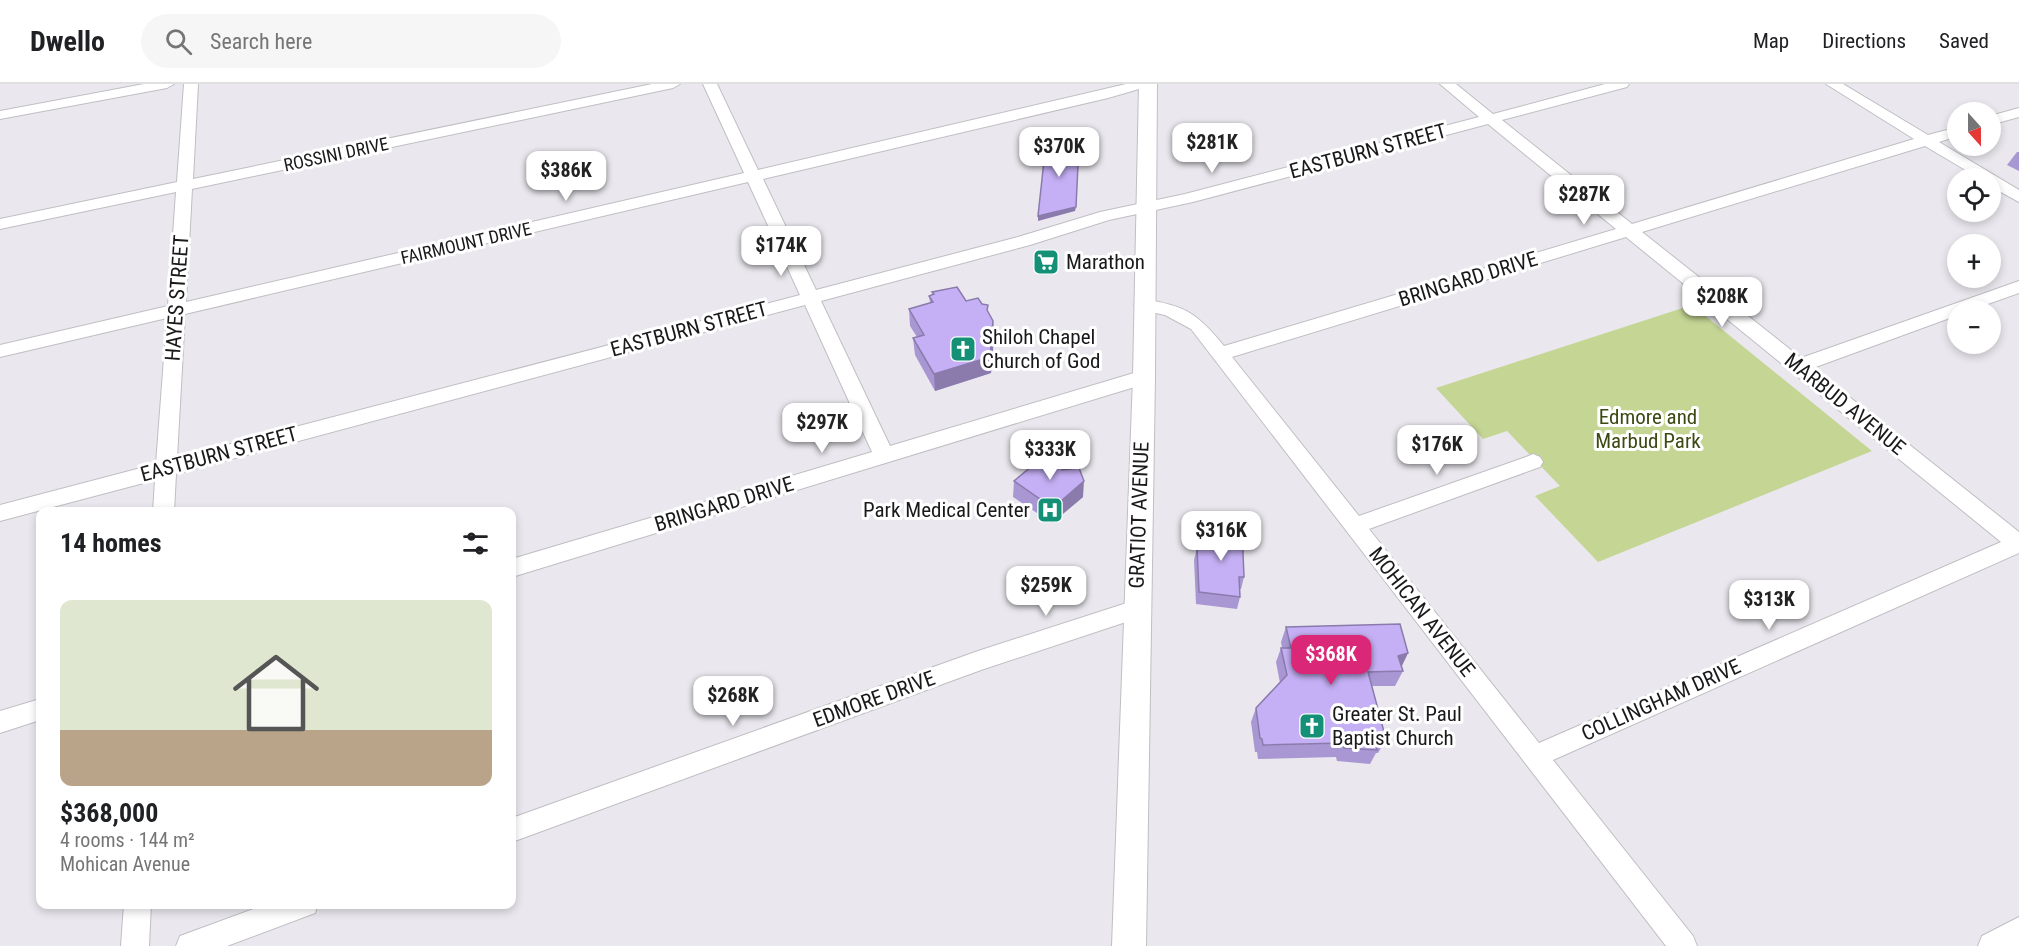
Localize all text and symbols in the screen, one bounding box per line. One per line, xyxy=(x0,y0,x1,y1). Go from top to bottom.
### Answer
search box xyxy=(141,14,561,68)
text: Dwello xyxy=(30,25,105,58)
icon: search xyxy=(162,25,195,58)
text: Search here xyxy=(210,29,312,54)
text: Map xyxy=(1753,29,1789,53)
text: Directions xyxy=(1822,29,1906,53)
text: Saved xyxy=(1939,29,1989,53)
north arrow xyxy=(1947,102,2001,156)
map controls xyxy=(1947,102,2001,354)
street label: EASTBURN STREET xyxy=(1287,118,1449,184)
pin: $281K xyxy=(1170,123,1254,174)
pin: $370K xyxy=(1017,127,1101,178)
text: $281K xyxy=(1186,130,1238,154)
street label: ROSSINI DRIVE xyxy=(282,133,390,175)
text: $370K xyxy=(1033,134,1085,158)
pin: $386K xyxy=(524,151,608,202)
text: $386K xyxy=(540,158,592,182)
button: locate xyxy=(1947,168,2001,222)
pin: $287K xyxy=(1542,175,1626,226)
text: $287K xyxy=(1558,182,1610,206)
street label: FAIRMOUNT DRIVE xyxy=(399,218,533,268)
pin: $174K xyxy=(739,226,823,277)
text: $174K xyxy=(755,233,807,257)
street label: HAYES STREET xyxy=(161,234,193,362)
button: + xyxy=(1947,234,2001,288)
street label: BRINGARD DRIVE xyxy=(1396,246,1540,312)
supermarket icon: Marathon xyxy=(1031,247,1061,277)
place label: Marathon xyxy=(1066,250,1145,274)
pin: $208K xyxy=(1680,277,1764,328)
text: $208K xyxy=(1696,284,1748,308)
street label: EASTBURN STREET xyxy=(608,296,770,362)
button: − xyxy=(1947,300,2001,354)
place label: Shiloh Chapel Church of God xyxy=(982,325,1100,373)
church icon: Shiloh Chapel Church of God xyxy=(948,334,978,364)
street label: MARBUD AVENUE xyxy=(1780,348,1910,460)
pin: $297K xyxy=(780,403,864,454)
park label: Edmore and Marbud Park xyxy=(1595,405,1701,453)
text: $297K xyxy=(796,410,848,434)
street label: EASTBURN STREET xyxy=(138,421,300,487)
pin: $176K xyxy=(1395,425,1479,476)
pin: $333K xyxy=(1008,430,1092,481)
text: $176K xyxy=(1411,432,1463,456)
text: $333K xyxy=(1024,437,1076,461)
street label: GRATIOT AVENUE xyxy=(1124,441,1154,589)
street label: BRINGARD DRIVE xyxy=(652,471,796,537)
hospital icon: Park Medical Center xyxy=(1035,495,1065,525)
place label: Park Medical Center xyxy=(863,498,1030,522)
pin: $316K xyxy=(1179,511,1263,562)
text: $316K xyxy=(1195,518,1247,542)
icon: filters xyxy=(459,527,492,560)
text: 14 homes xyxy=(60,528,162,558)
street label: MOHICAN AVENUE xyxy=(1364,543,1480,681)
pin: $259K xyxy=(1004,566,1088,617)
text: $259K xyxy=(1020,573,1072,597)
pin: $313K xyxy=(1727,580,1811,631)
text: $313K xyxy=(1743,587,1795,611)
pin: $368K xyxy=(1289,635,1373,686)
icon: home xyxy=(222,639,330,747)
text: $368K xyxy=(1305,642,1357,666)
street label: COLLINGHAM DRIVE xyxy=(1578,654,1744,746)
street label: EDMORE DRIVE xyxy=(810,666,938,732)
pin: $268K xyxy=(691,676,775,727)
text: $268K xyxy=(707,683,759,707)
place label: Greater St. Paul Baptist Church xyxy=(1332,702,1462,750)
church icon: Greater St. Paul Baptist Church xyxy=(1297,711,1327,741)
text: $368,000 xyxy=(60,798,158,828)
text: 4 rooms · 144 m² xyxy=(60,828,195,852)
text: Mohican Avenue xyxy=(60,852,190,876)

